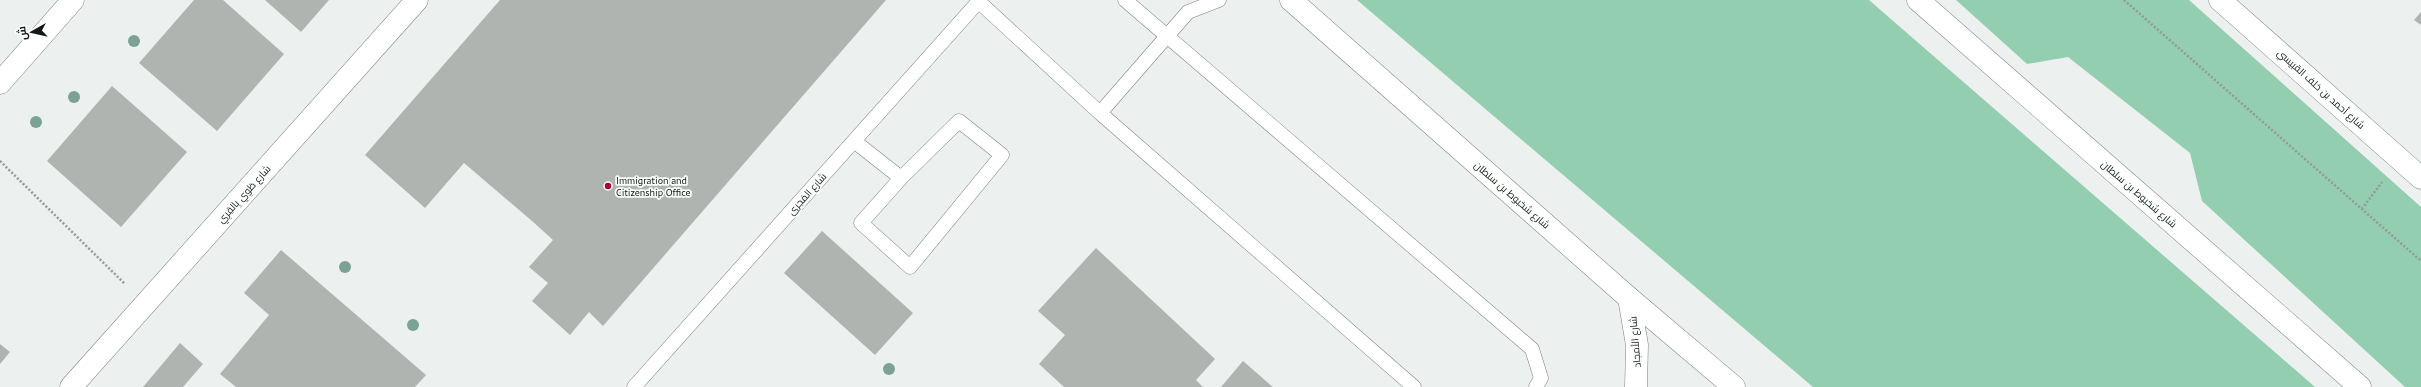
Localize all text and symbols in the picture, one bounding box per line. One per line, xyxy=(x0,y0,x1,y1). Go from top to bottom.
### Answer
north arrow xyxy=(12,12,52,52)
text: ش xyxy=(14,25,30,41)
street label: شارع أحمد بن خلف القبيسي xyxy=(2274,46,2367,133)
street label: شارع شخبوط بن سلطان xyxy=(2098,158,2180,230)
street label: شارع شخبوط بن سلطان xyxy=(1471,159,1553,231)
street label: شارع طَوِي بِالقِرِي xyxy=(215,162,274,226)
street label: شارع المَجرى xyxy=(785,170,829,218)
place label: Immigration and Citizenship Office xyxy=(616,174,691,199)
marker: Immigration and Citizenship Office xyxy=(603,181,613,191)
street label: شارع الأمجاد xyxy=(1626,316,1644,368)

